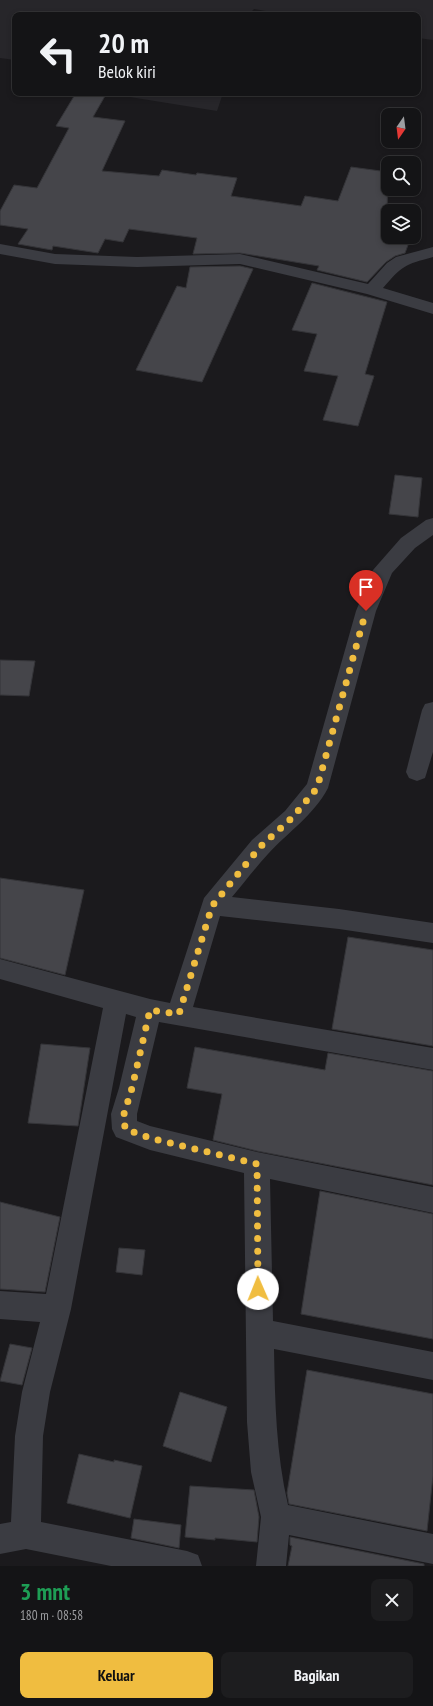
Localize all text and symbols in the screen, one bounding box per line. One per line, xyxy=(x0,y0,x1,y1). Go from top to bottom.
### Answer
text: 20 m xyxy=(98,24,149,61)
icon: left xyxy=(32,28,84,80)
text: Belok kiri xyxy=(98,60,156,83)
north arrow xyxy=(381,108,421,148)
map controls xyxy=(381,108,421,244)
button: search xyxy=(381,156,421,196)
button: layers xyxy=(381,204,421,244)
pin xyxy=(349,570,383,611)
icon: arrive xyxy=(355,576,377,598)
position arrow xyxy=(237,1268,279,1310)
text: 3 mnt xyxy=(20,1576,70,1607)
button: close xyxy=(371,1579,413,1621)
text: 180 m · 08:58 xyxy=(20,1607,83,1624)
button: Keluar xyxy=(20,1652,213,1698)
button: Bagikan xyxy=(221,1652,413,1698)

